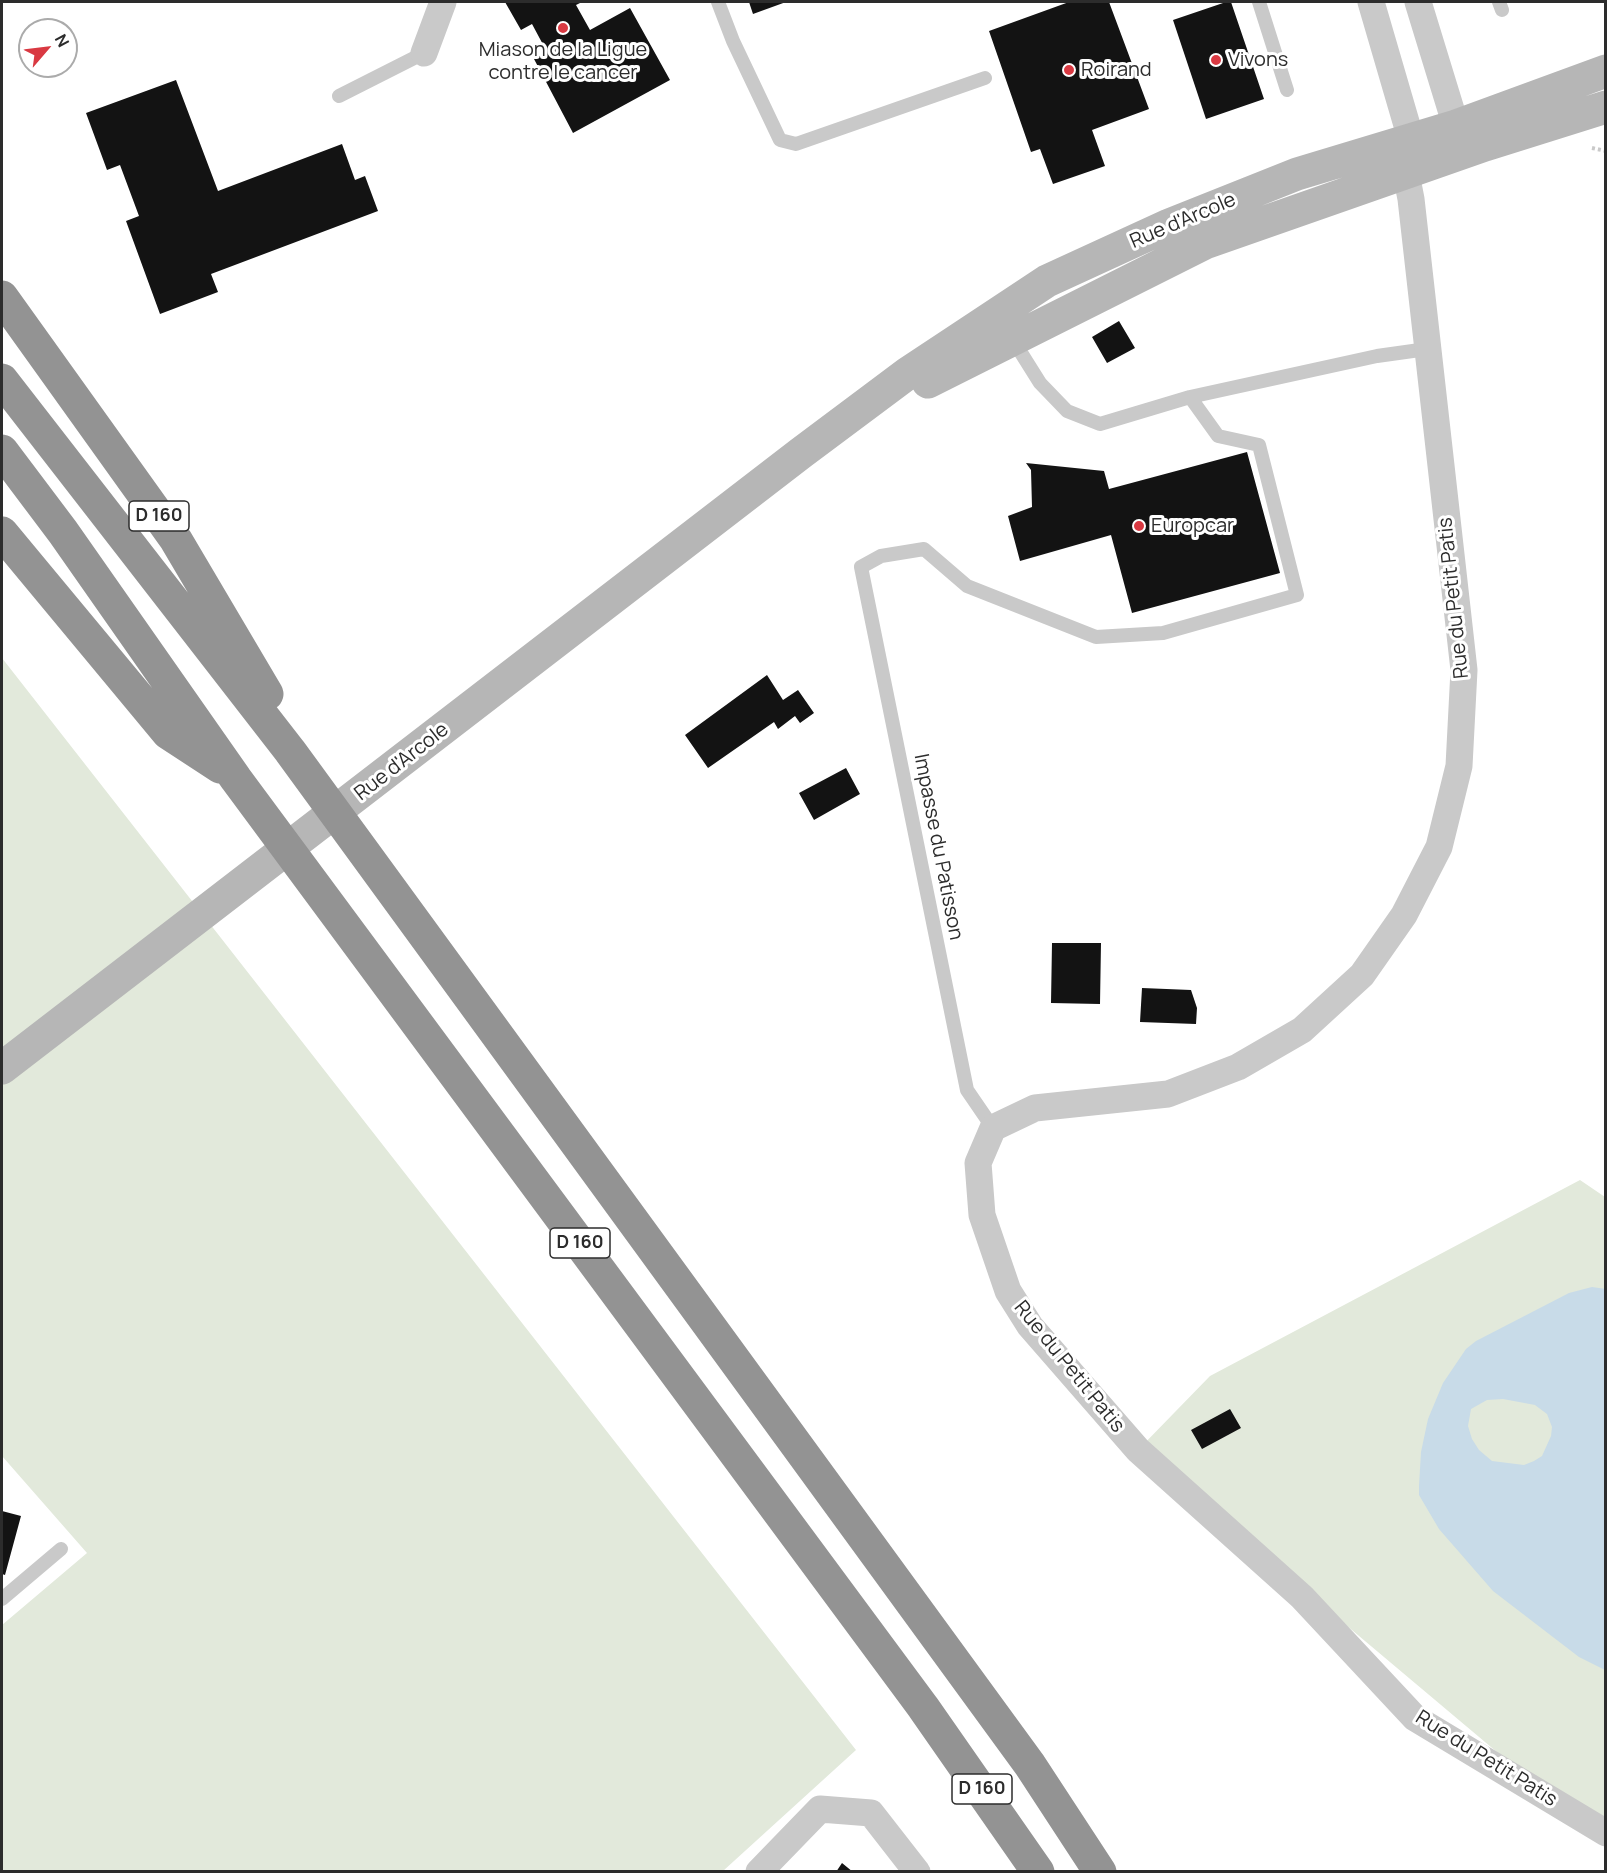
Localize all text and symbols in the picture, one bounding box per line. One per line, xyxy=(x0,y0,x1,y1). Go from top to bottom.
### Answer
north arrow xyxy=(18,18,78,78)
marker: Miason de la Ligue contre le cancer xyxy=(556,21,570,35)
text: N xyxy=(50,30,75,51)
place label: Miason de la Ligue contre le cancer xyxy=(479,38,647,85)
place label: Vivons xyxy=(1228,48,1288,72)
marker: Vivons xyxy=(1209,53,1223,67)
place label: Roirand xyxy=(1081,58,1152,82)
marker: Roirand xyxy=(1062,63,1076,77)
street label: Rue d'Arcole xyxy=(1127,188,1239,254)
road number: D 160 xyxy=(129,501,189,531)
place label: Europcar xyxy=(1151,514,1234,538)
street label: Rue du Petit Patis xyxy=(1434,516,1474,680)
marker: Europcar xyxy=(1132,519,1146,533)
street label: Rue d'Arcole xyxy=(350,718,454,806)
street label: Impasse du Patisson xyxy=(908,752,968,942)
road number: D 160 xyxy=(550,1228,610,1258)
street label: Rue du Petit Patis xyxy=(1009,1296,1129,1438)
street label: Rue du Petit Patis xyxy=(1411,1706,1561,1812)
road number: D 160 xyxy=(952,1774,1012,1804)

